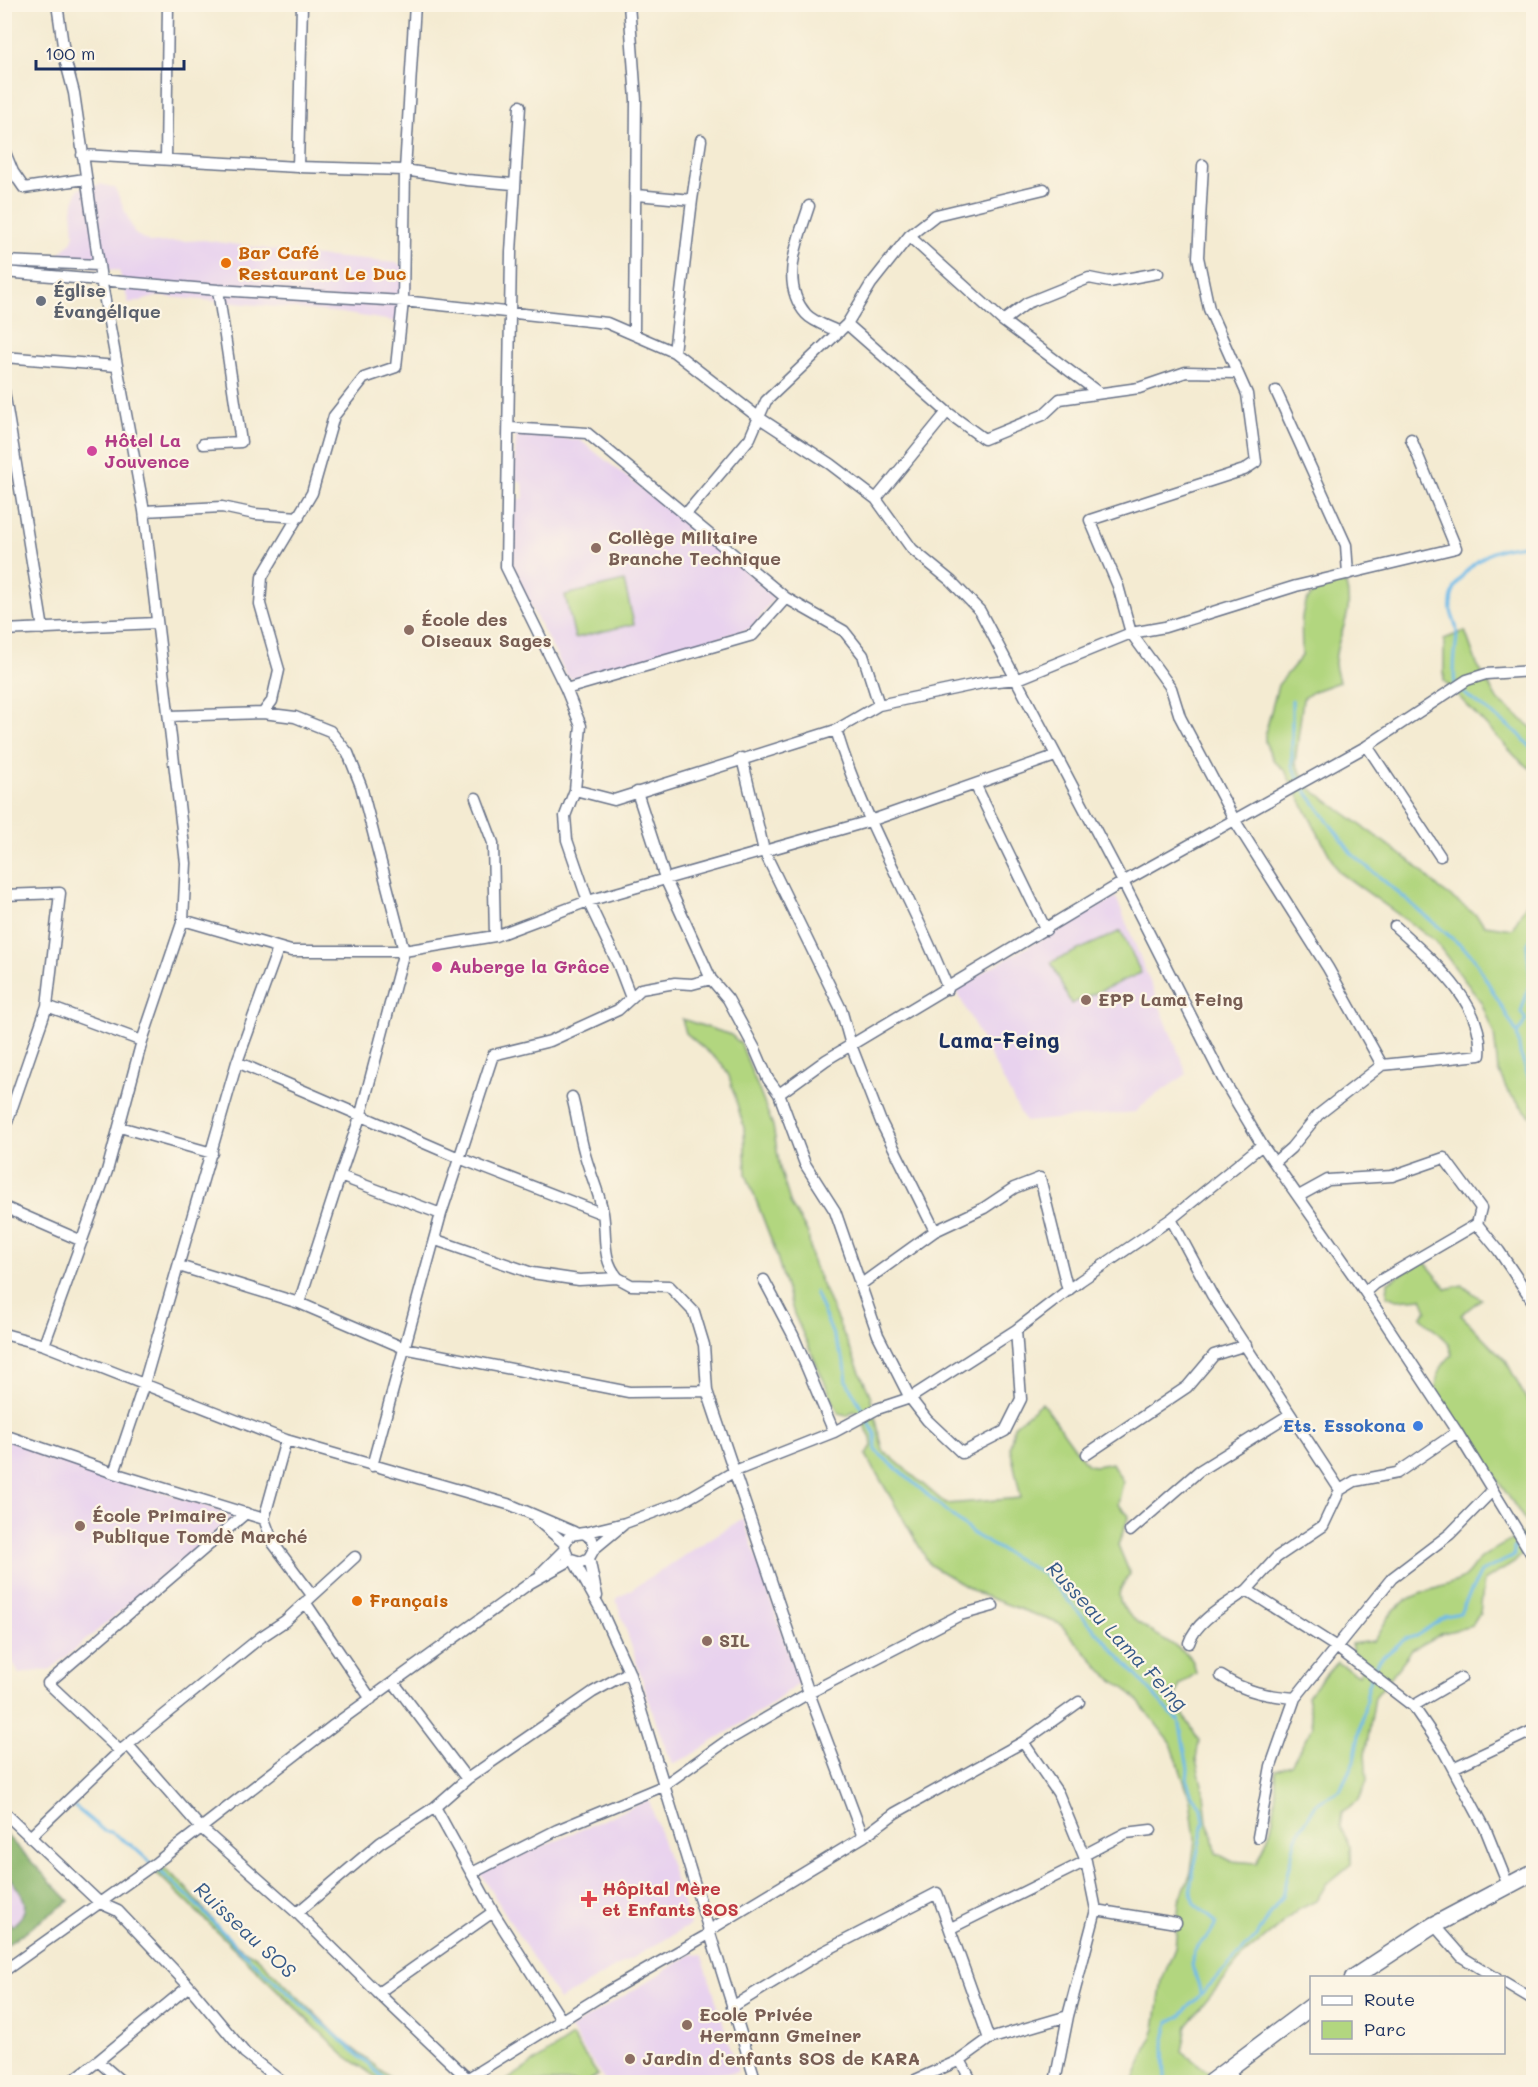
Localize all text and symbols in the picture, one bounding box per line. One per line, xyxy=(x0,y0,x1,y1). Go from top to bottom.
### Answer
scale bar xyxy=(36,33,184,71)
text: 100 m xyxy=(45,41,95,65)
place label: Bar Café Restaurant Le Duc xyxy=(238,240,407,285)
marker: Bar Café Restaurant Le Duc xyxy=(219,256,233,270)
place label: Église Évangélique xyxy=(53,278,161,323)
marker: Église Évangélique xyxy=(34,294,48,308)
place label: Hôtel La Jouvence xyxy=(104,428,190,473)
marker: Hôtel La Jouvence xyxy=(85,444,99,458)
place label: Collège Militaire Branche Technique xyxy=(608,525,781,570)
marker: Collège Militaire Branche Technique xyxy=(589,541,603,555)
place label: École des Oiseaux Sages xyxy=(421,607,552,652)
marker: École des Oiseaux Sages xyxy=(402,623,416,637)
place label: Auberge la Grâce xyxy=(449,954,610,978)
marker: Auberge la Grâce xyxy=(430,960,444,974)
place label: EPP Lama Feing xyxy=(1098,987,1244,1011)
marker: EPP Lama Feing xyxy=(1079,993,1093,1007)
district label: Lama-Feing xyxy=(938,1026,1060,1053)
place label: Ets. Essokona xyxy=(1283,1413,1406,1437)
marker: Ets. Essokona xyxy=(1411,1419,1425,1433)
place label: École Primaire Publique Tomdè Marché xyxy=(92,1503,308,1548)
marker: École Primaire Publique Tomdè Marché xyxy=(73,1519,87,1533)
water label: Russeau Lama Feing xyxy=(1042,1555,1194,1716)
place label: Français xyxy=(369,1588,448,1612)
marker: Français xyxy=(350,1594,364,1608)
place label: SIL xyxy=(719,1628,750,1652)
marker: SIL xyxy=(700,1634,714,1648)
water label: Ruisseau SOS xyxy=(189,1875,303,1984)
place label: Hôpital Mère et Enfants SOS xyxy=(602,1876,739,1921)
marker: Hôpital Mère et Enfants SOS xyxy=(580,1890,598,1908)
legend xyxy=(1310,1976,1505,2054)
text: Route xyxy=(1364,1987,1415,2011)
place label: Ecole Privée Hermann Gmeiner xyxy=(699,2002,862,2047)
text: Parc xyxy=(1364,2017,1406,2041)
marker: Ecole Privée Hermann Gmeiner xyxy=(680,2018,694,2032)
place label: Jardin d'enfants SOS de KARA xyxy=(642,2046,920,2070)
marker: Jardin d'enfants SOS de KARA xyxy=(623,2052,637,2066)

